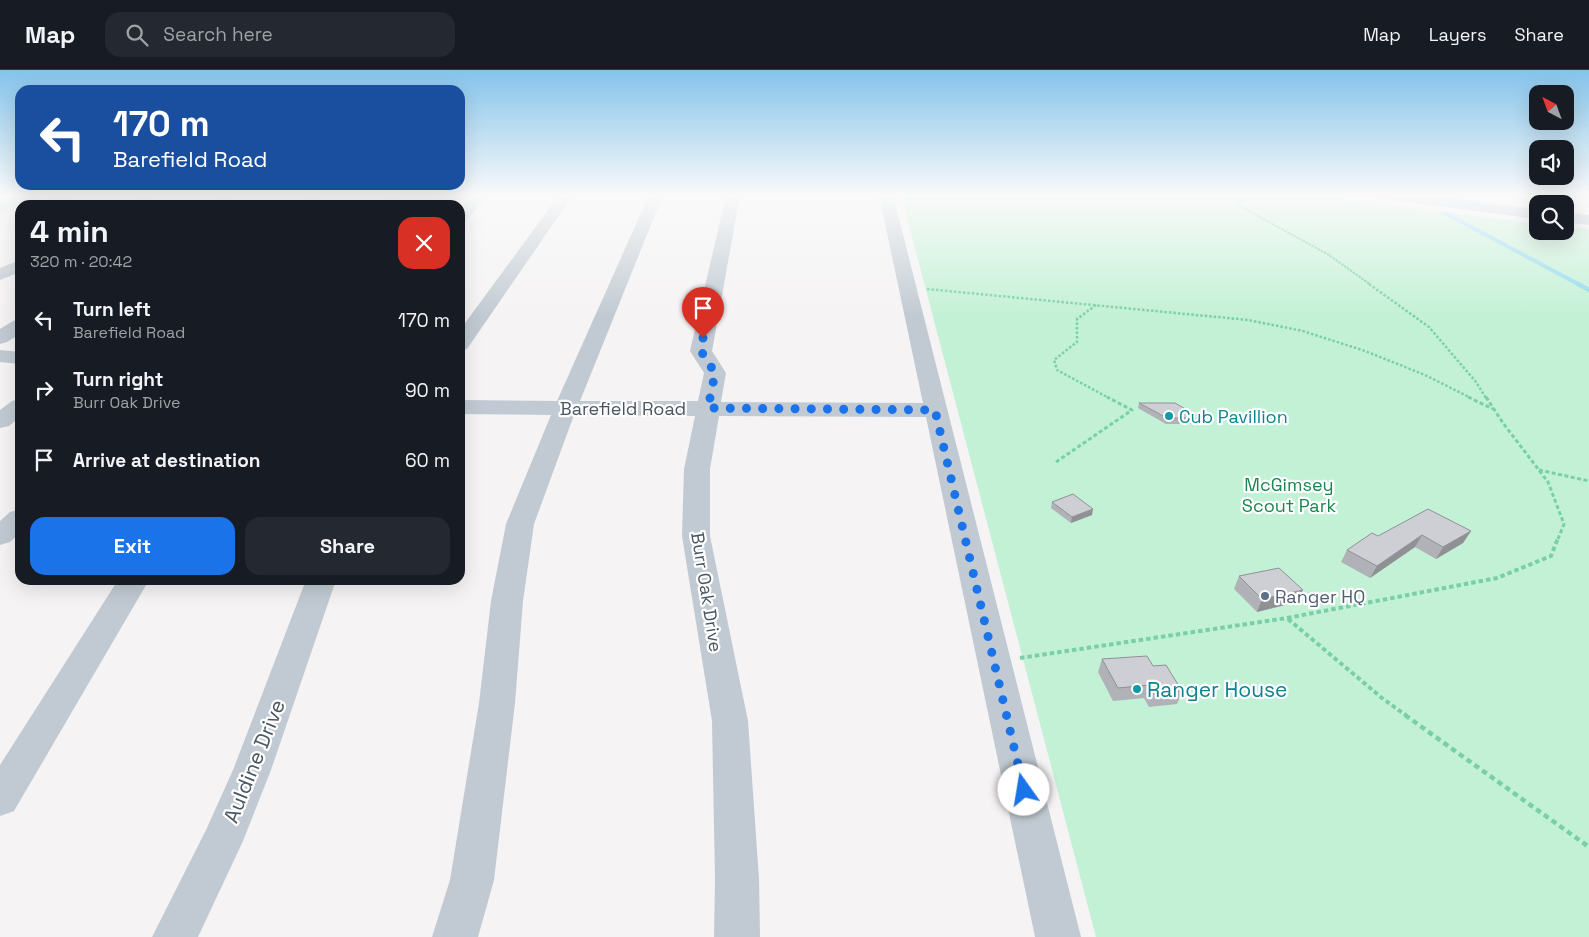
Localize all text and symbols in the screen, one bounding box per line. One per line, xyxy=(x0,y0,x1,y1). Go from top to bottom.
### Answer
search box xyxy=(105,12,455,57)
text: Map xyxy=(25,19,75,50)
icon: search xyxy=(123,21,151,49)
text: Search here xyxy=(163,22,273,47)
text: Map xyxy=(1363,23,1401,46)
text: Layers xyxy=(1429,23,1486,46)
text: Share xyxy=(1514,23,1564,46)
north arrow xyxy=(1529,85,1574,130)
map controls xyxy=(1529,85,1574,240)
text: 170 m xyxy=(113,102,210,146)
icon: left xyxy=(30,105,95,170)
button: sound xyxy=(1529,140,1574,185)
text: Barefield Road xyxy=(113,145,268,173)
button: search xyxy=(1529,195,1574,240)
text: 4 min xyxy=(30,212,109,251)
button: close xyxy=(398,217,450,269)
text: 320 m · 20:42 xyxy=(30,251,132,272)
pin xyxy=(682,287,724,338)
icon: arrive xyxy=(689,294,717,322)
text: Turn left xyxy=(73,297,151,322)
icon: left xyxy=(30,306,58,334)
text: 170 m xyxy=(398,308,450,333)
text: Barefield Road xyxy=(73,322,185,343)
text: Turn right xyxy=(73,367,163,392)
icon: right xyxy=(30,376,58,404)
text: 90 m xyxy=(405,378,450,403)
text: Burr Oak Drive xyxy=(73,392,181,413)
street label: Barefield Road xyxy=(560,397,686,420)
place label: Cub Pavillion xyxy=(1179,405,1288,428)
marker: Cub Pavillion xyxy=(1163,410,1175,422)
icon: arrive xyxy=(30,446,58,474)
text: Arrive at destination xyxy=(73,448,261,473)
text: 60 m xyxy=(405,448,450,473)
park label: McGimsey Scout Park xyxy=(1242,473,1336,517)
button: Exit xyxy=(30,517,235,575)
button: Share xyxy=(245,517,450,575)
street label: Burr Oak Drive xyxy=(686,530,728,654)
place label: Ranger HQ xyxy=(1275,585,1365,608)
marker: Ranger HQ xyxy=(1259,590,1271,602)
place label: Ranger House xyxy=(1147,676,1288,703)
marker: Ranger House xyxy=(1131,683,1143,695)
street label: Auldine Drive xyxy=(217,695,291,827)
position arrow xyxy=(997,763,1049,815)

